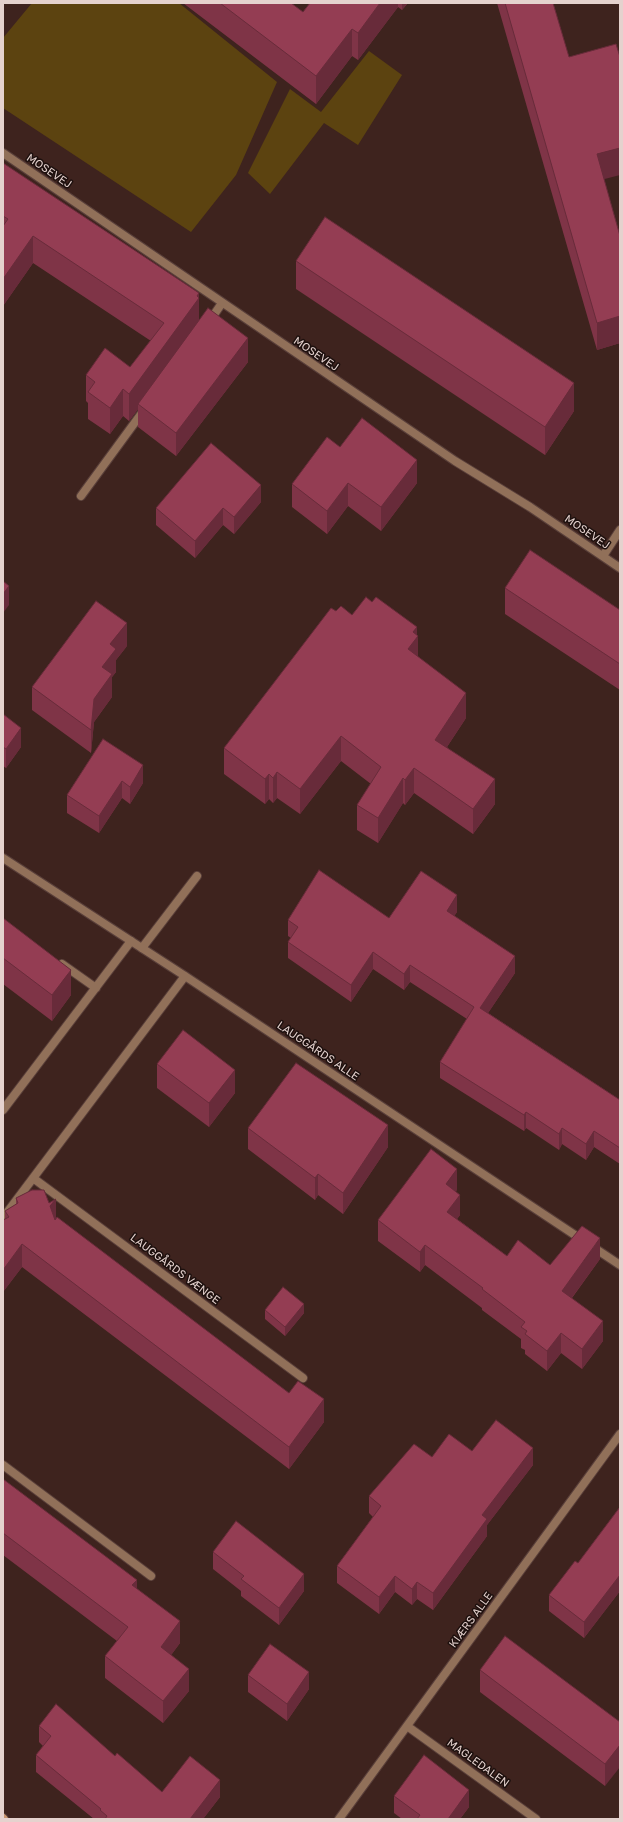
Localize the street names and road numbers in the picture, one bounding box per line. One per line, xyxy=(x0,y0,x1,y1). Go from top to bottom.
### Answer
street label: MOSEVEJ xyxy=(24,151,74,191)
street label: MOSEVEJ xyxy=(291,334,341,374)
street label: MOSEVEJ xyxy=(562,512,612,552)
street label: LAUGGÅRDS ALLE xyxy=(275,1019,361,1083)
street label: LAUGGÅRDS VÆNGE xyxy=(128,1231,222,1307)
street label: KIÆRS ALLE xyxy=(446,1590,496,1650)
street label: MAGLEDALEN xyxy=(444,1736,512,1790)

